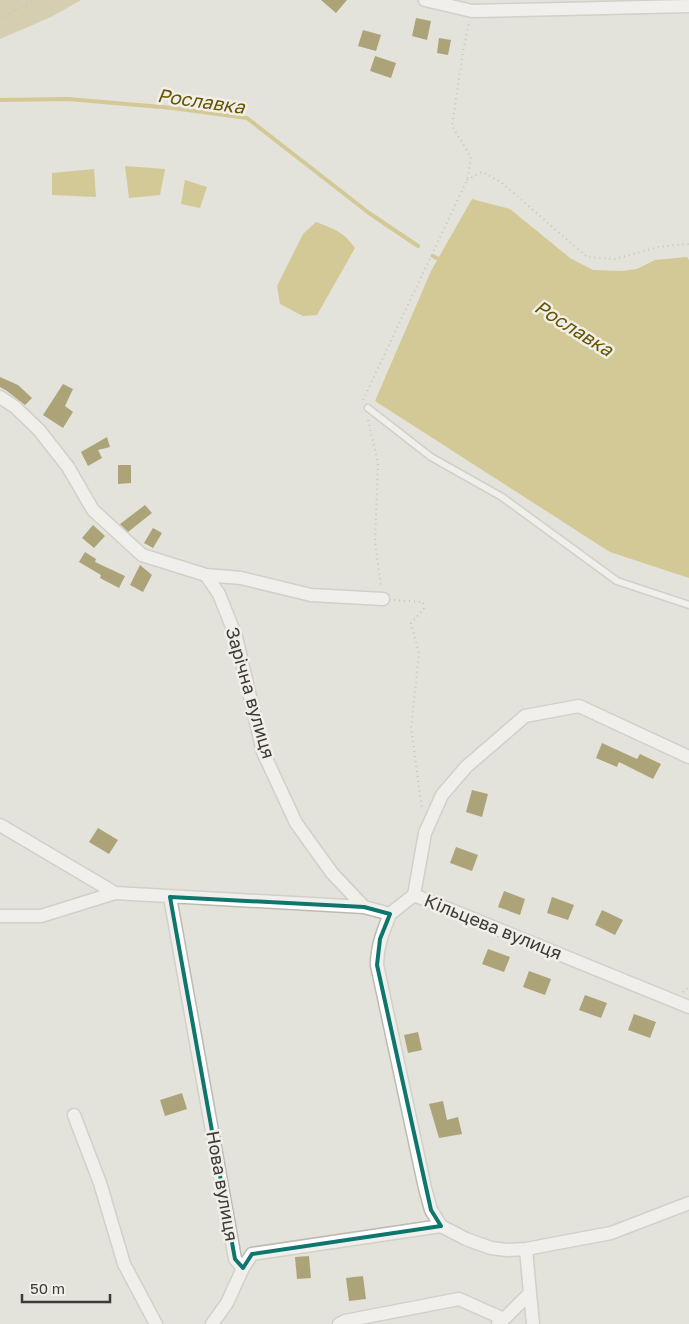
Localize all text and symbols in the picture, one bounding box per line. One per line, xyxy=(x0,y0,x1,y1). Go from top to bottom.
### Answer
water label: Рославка xyxy=(156,83,248,118)
water label: Рославка xyxy=(531,294,619,361)
street label: Зарічна вулиця xyxy=(222,624,280,761)
street label: Кільцева вулиця xyxy=(421,888,565,964)
street label: Нова вулиця xyxy=(202,1129,244,1243)
scale bar xyxy=(22,1272,110,1304)
text: 50 m xyxy=(30,1279,65,1297)

